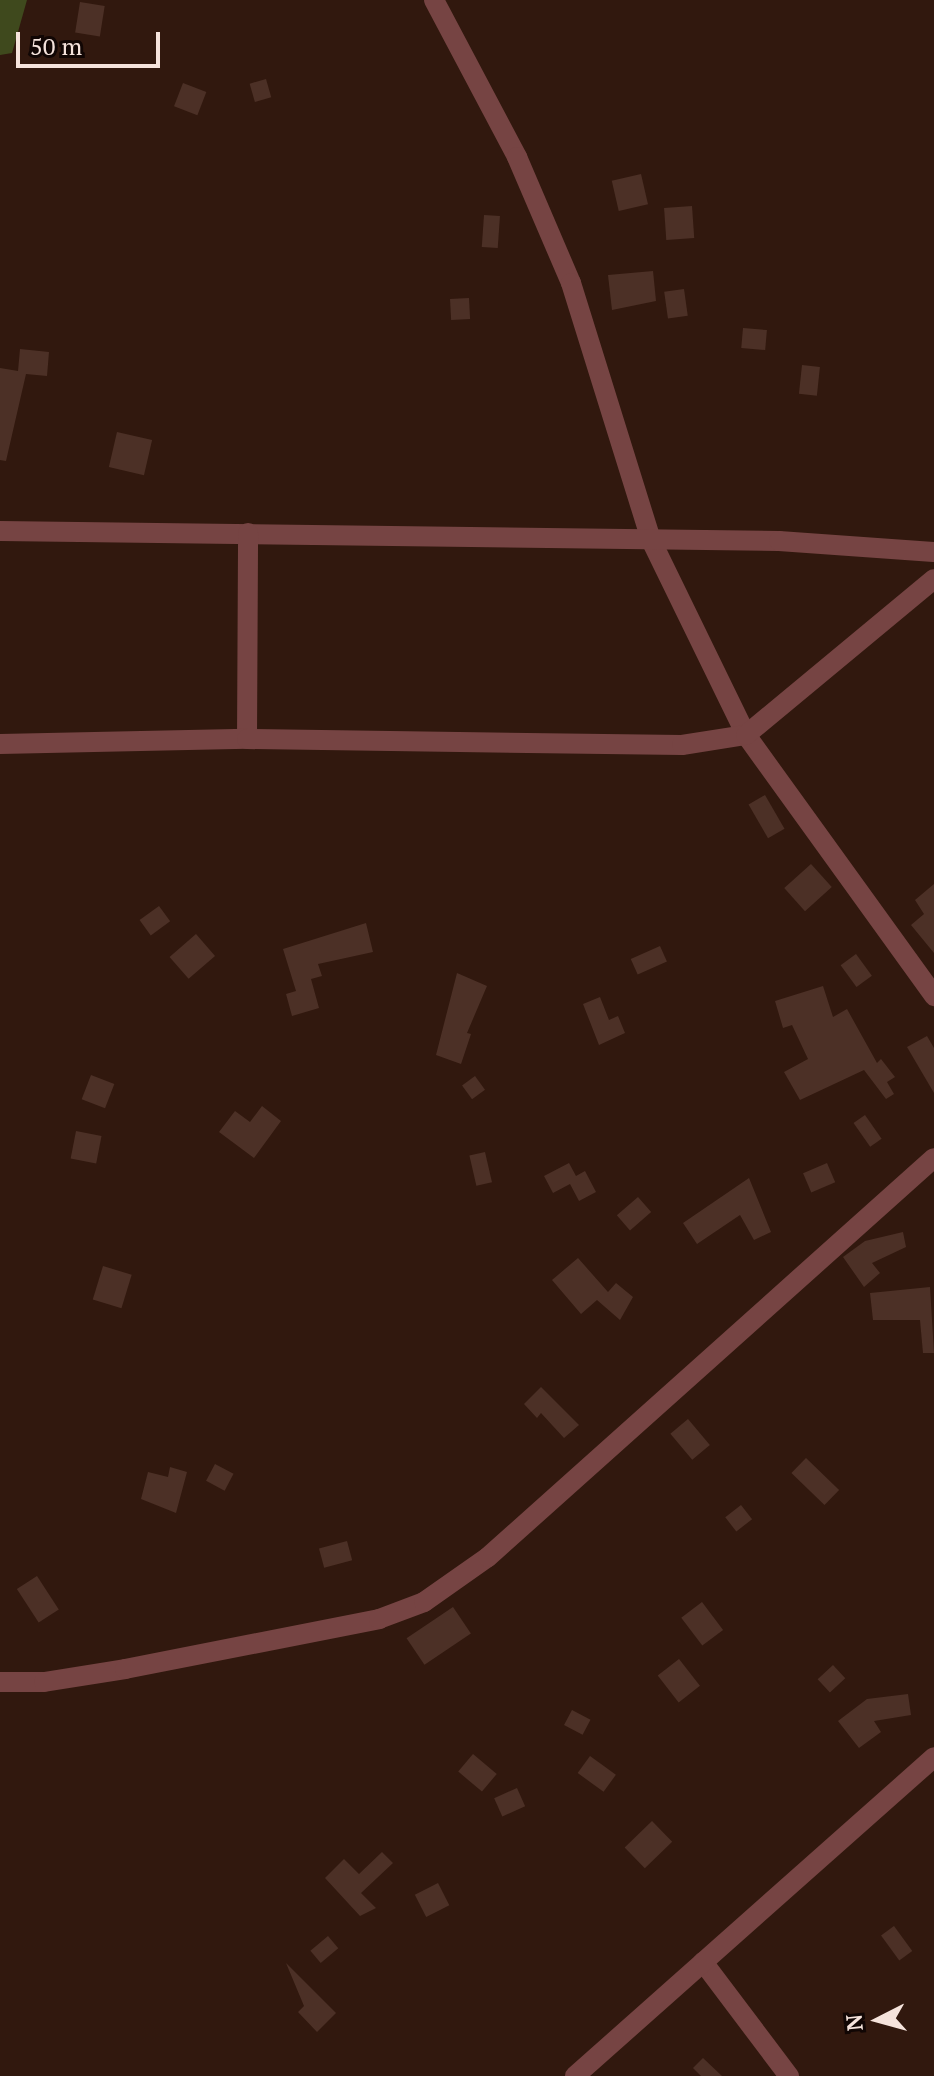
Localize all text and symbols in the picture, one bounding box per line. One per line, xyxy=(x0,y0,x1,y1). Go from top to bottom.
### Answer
scale bar xyxy=(20,16,164,66)
text: 50 m xyxy=(30,30,82,62)
north arrow xyxy=(838,1980,918,2060)
text: N xyxy=(838,2013,869,2032)

